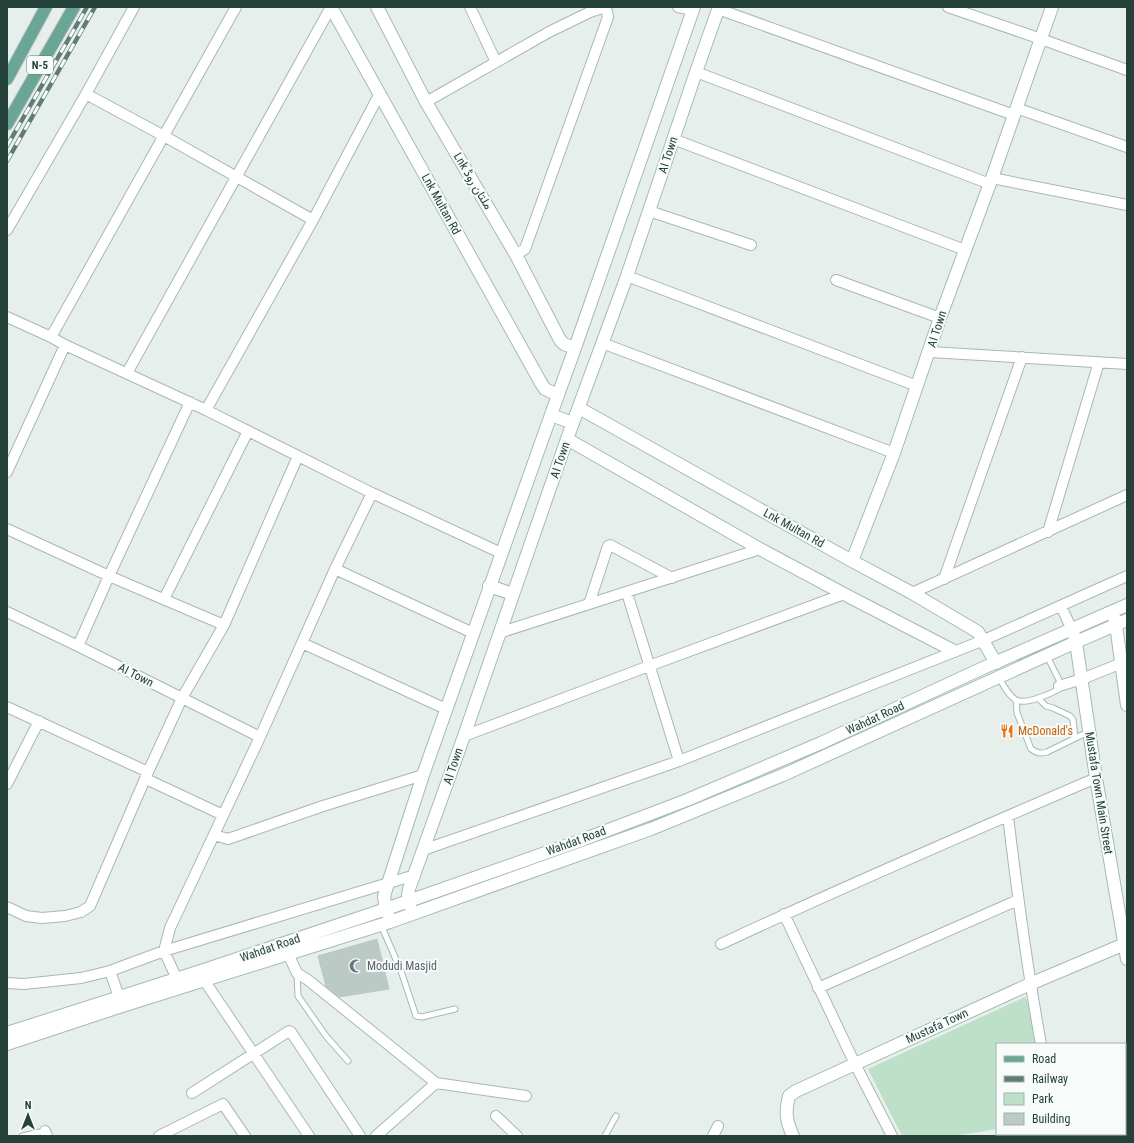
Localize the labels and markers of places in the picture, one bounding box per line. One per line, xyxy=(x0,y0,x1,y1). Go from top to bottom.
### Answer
restaurant icon: McDonald's xyxy=(999,723,1015,739)
place label: McDonald's xyxy=(1018,724,1073,738)
mosque icon: Modudi Masjid xyxy=(348,958,364,974)
place label: Modudi Masjid xyxy=(367,959,437,973)

